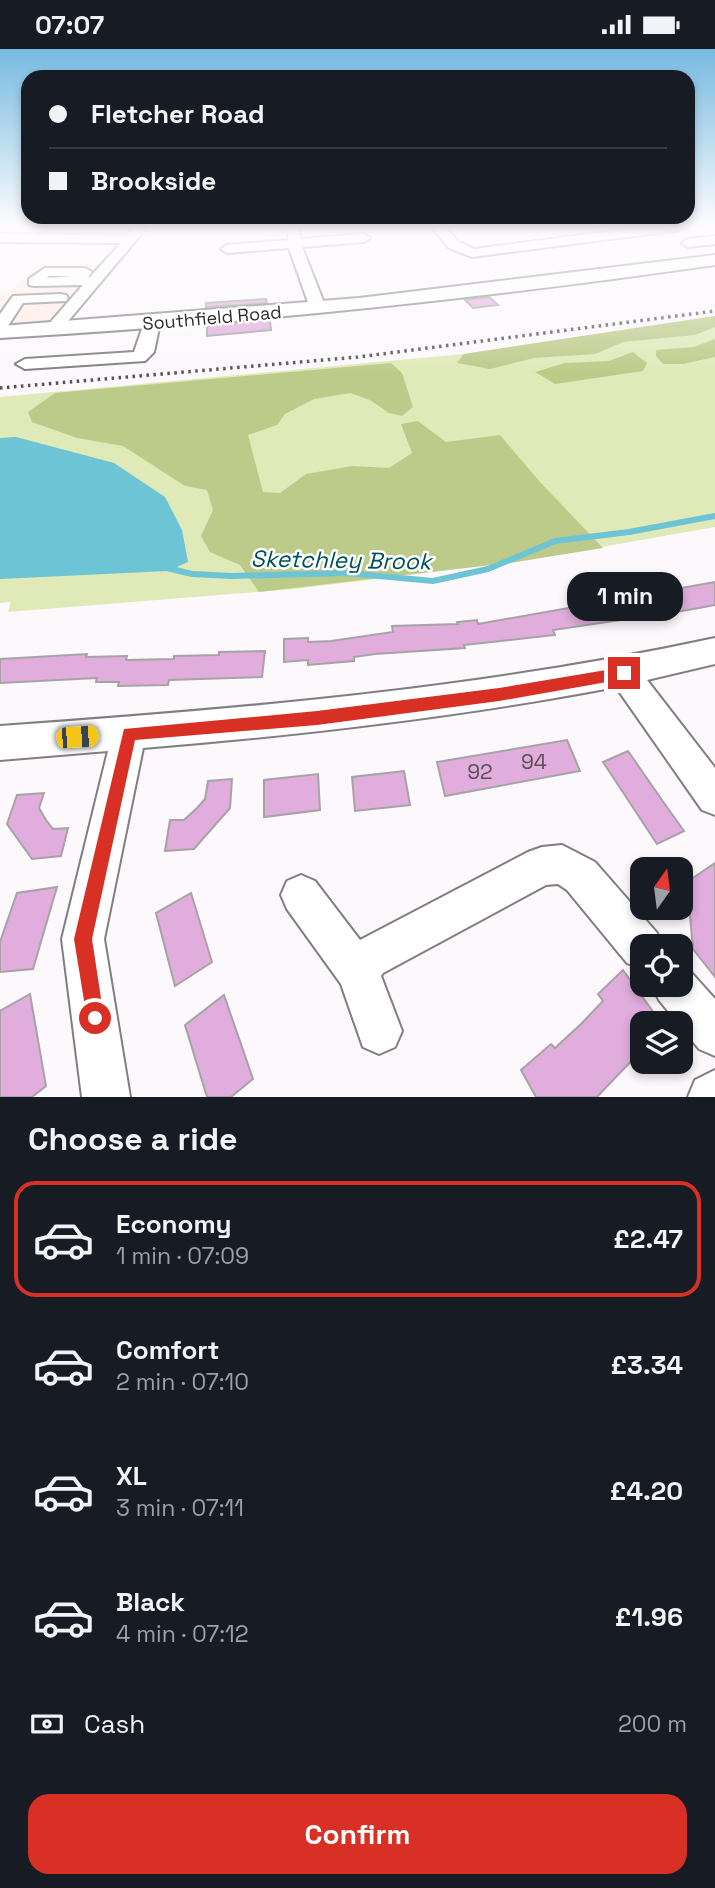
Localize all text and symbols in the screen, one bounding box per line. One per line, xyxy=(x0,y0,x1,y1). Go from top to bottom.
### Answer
text: 07:07 xyxy=(35,8,104,42)
text: Fletcher Road xyxy=(91,97,265,131)
text: Brookside xyxy=(91,164,216,198)
street label: Southfield Road xyxy=(141,300,283,335)
water label: Sketchley Brook xyxy=(250,543,434,577)
callout: 1 min xyxy=(566,571,682,621)
text: 1 min xyxy=(597,581,653,611)
route end xyxy=(608,657,640,689)
car xyxy=(56,725,99,749)
house number: 94 xyxy=(521,748,547,775)
house number: 92 xyxy=(467,758,493,785)
north arrow xyxy=(630,857,693,921)
map controls xyxy=(630,857,693,1074)
button: locate xyxy=(630,934,693,997)
route start xyxy=(79,1002,111,1034)
button: layers xyxy=(630,1011,693,1074)
text: Choose a ride xyxy=(28,1119,238,1159)
text: Economy xyxy=(116,1207,232,1241)
icon: car xyxy=(32,1208,95,1271)
text: £2.47 xyxy=(613,1222,683,1256)
text: 1 min · 07:09 xyxy=(116,1241,249,1271)
text: Comfort xyxy=(116,1333,219,1367)
icon: car xyxy=(32,1334,95,1397)
text: £3.34 xyxy=(611,1348,683,1382)
text: 2 min · 07:10 xyxy=(116,1367,249,1397)
text: XL xyxy=(116,1459,147,1493)
icon: car xyxy=(32,1460,95,1523)
text: £4.20 xyxy=(610,1474,683,1508)
text: 3 min · 07:11 xyxy=(116,1493,244,1523)
text: Black xyxy=(116,1585,185,1619)
icon: car xyxy=(32,1586,95,1649)
text: £1.96 xyxy=(615,1600,683,1634)
text: 4 min · 07:12 xyxy=(116,1619,249,1649)
icon: cash xyxy=(28,1705,66,1743)
text: Cash xyxy=(84,1707,145,1741)
text: 200 m xyxy=(618,1709,687,1739)
button: Confirm xyxy=(28,1794,687,1874)

